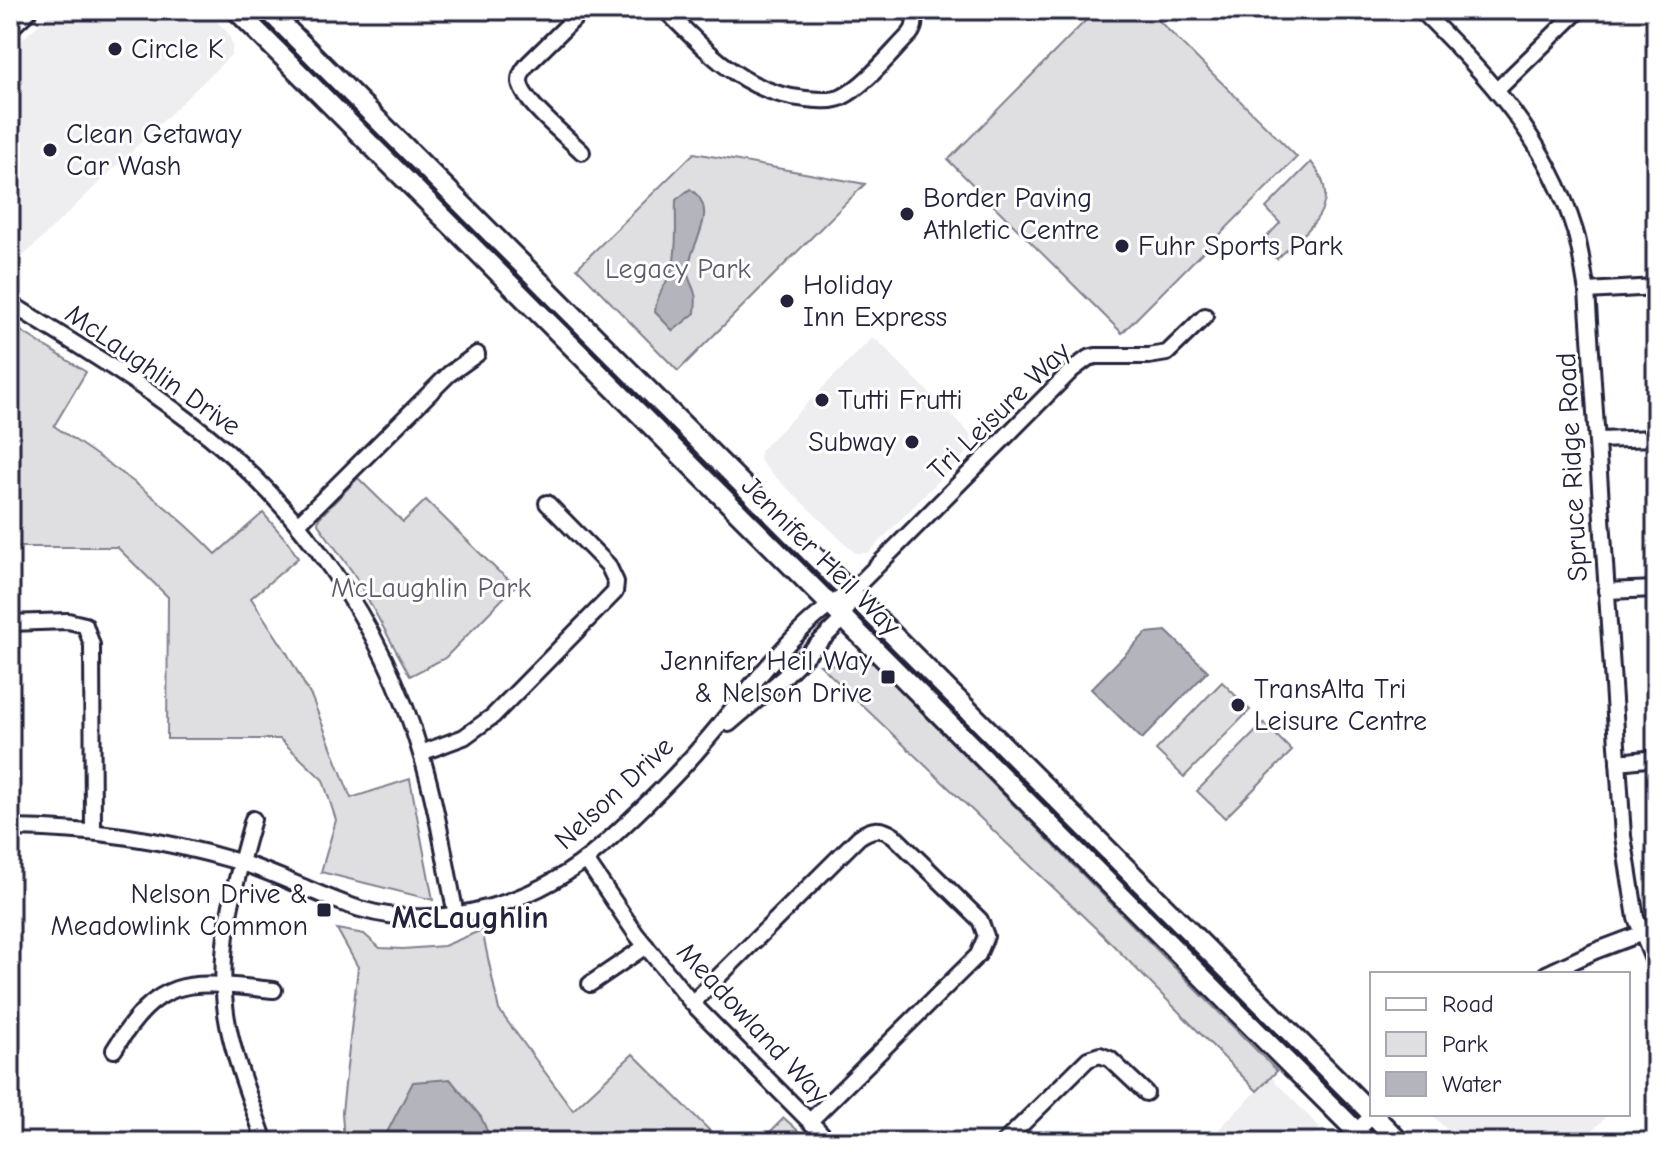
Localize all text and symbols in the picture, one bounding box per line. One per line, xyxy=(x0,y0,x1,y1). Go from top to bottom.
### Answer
place label: Circle K xyxy=(131,33,224,65)
marker: Circle K xyxy=(106,40,124,58)
place label: Clean Getaway Car Wash xyxy=(66,118,242,182)
marker: Clean Getaway Car Wash xyxy=(41,141,59,159)
place label: Border Paving Athletic Centre xyxy=(923,182,1099,246)
marker: Border Paving Athletic Centre xyxy=(898,205,916,223)
place label: Fuhr Sports Park xyxy=(1138,230,1343,262)
marker: Fuhr Sports Park xyxy=(1113,237,1131,255)
park label: Legacy Park xyxy=(605,253,751,285)
place label: Holiday Inn Express xyxy=(803,269,947,333)
marker: Holiday Inn Express xyxy=(778,292,796,310)
street label: McLaughlin Drive xyxy=(59,298,247,442)
street label: Tri Leisure Way xyxy=(921,335,1077,487)
street label: Spruce Ridge Road xyxy=(1550,352,1594,582)
place label: Tutti Frutti xyxy=(838,384,963,416)
marker: Tutti Frutti xyxy=(813,391,831,409)
place label: Subway xyxy=(808,426,896,458)
marker: Subway xyxy=(903,433,921,451)
street label: Jennifer Heil Way xyxy=(735,470,907,642)
park label: McLaughlin Park xyxy=(331,572,531,604)
place label: Jennifer Heil Way & Nelson Drive xyxy=(661,645,872,709)
marker: Jennifer Heil Way & Nelson Drive xyxy=(879,668,897,686)
place label: TransAlta Tri Leisure Centre xyxy=(1254,673,1427,737)
marker: TransAlta Tri Leisure Centre xyxy=(1229,696,1247,714)
street label: Nelson Drive xyxy=(548,730,680,856)
place label: Nelson Drive & Meadowlink Common xyxy=(50,878,308,942)
district label: McLaughlin xyxy=(391,899,549,936)
marker: Nelson Drive & Meadowlink Common xyxy=(315,901,333,919)
street label: Meadowland Way xyxy=(670,936,836,1110)
legend xyxy=(1370,972,1630,1116)
text: Road xyxy=(1442,990,1494,1018)
text: Park xyxy=(1442,1030,1488,1058)
text: Water xyxy=(1442,1070,1502,1098)

